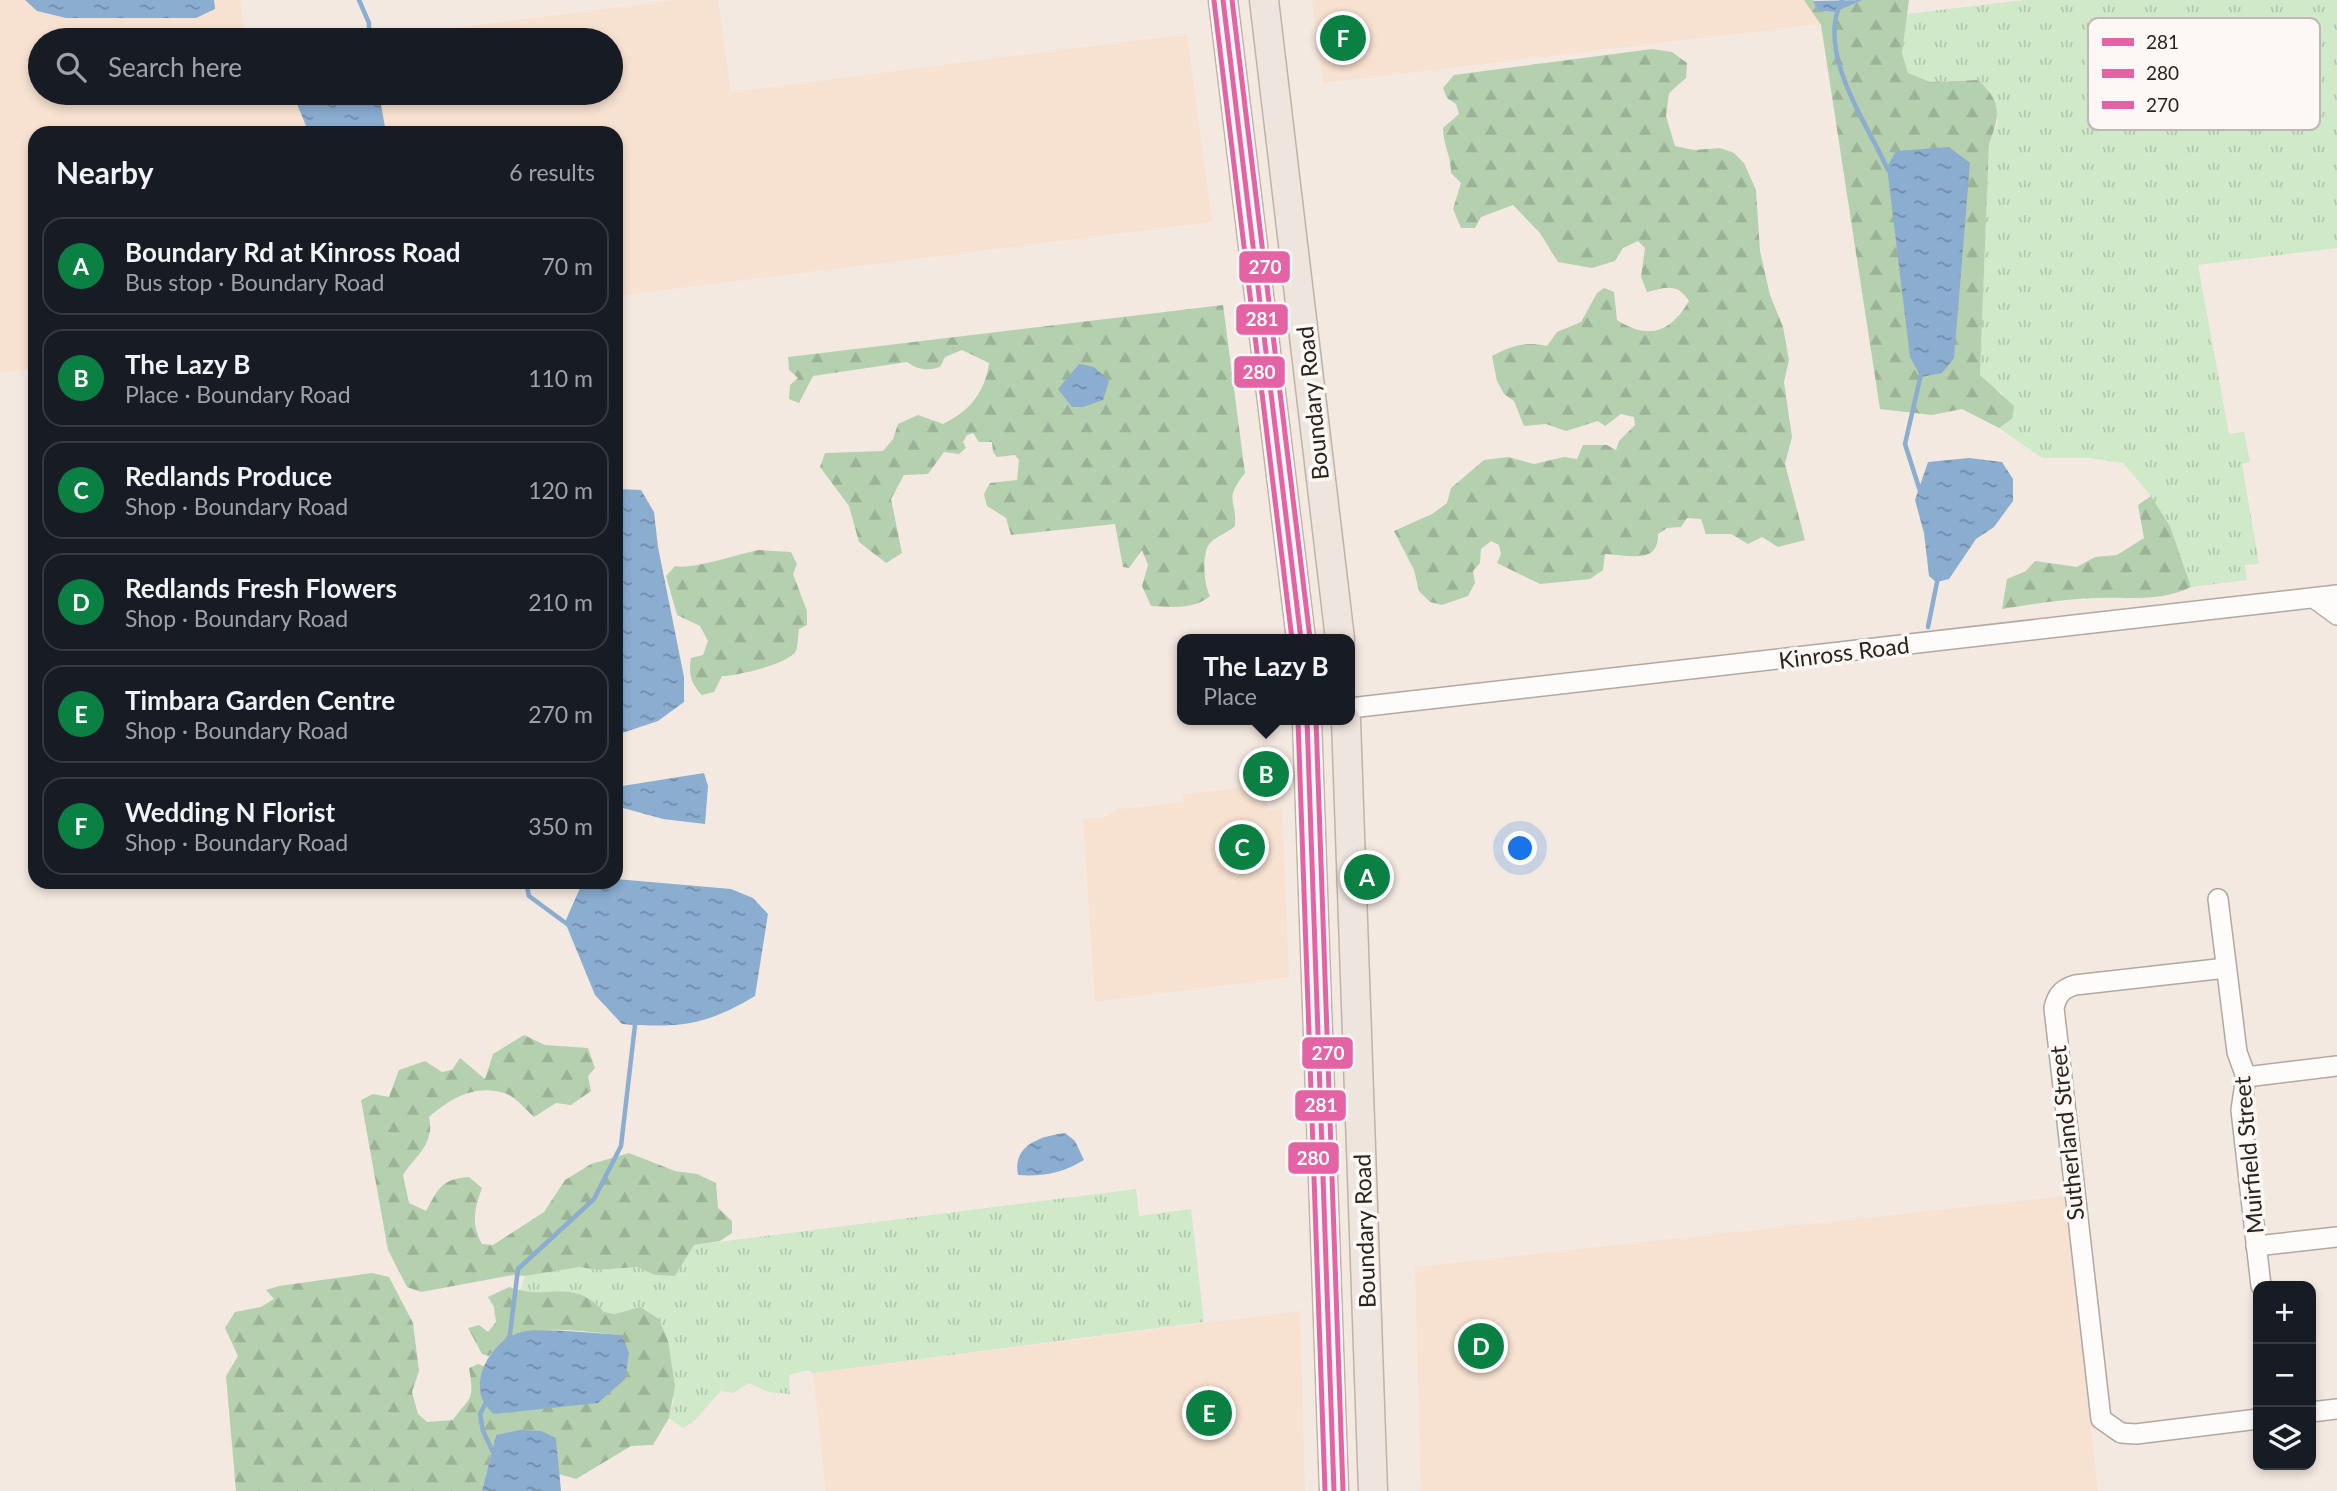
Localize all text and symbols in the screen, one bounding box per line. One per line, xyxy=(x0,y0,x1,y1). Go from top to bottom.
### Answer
pin: F xyxy=(1320,12,1366,64)
legend xyxy=(2088,18,2320,130)
search box xyxy=(28,28,623,105)
text: 281 xyxy=(2146,30,2179,53)
icon: search xyxy=(52,48,90,86)
text: Search here xyxy=(108,51,242,83)
text: 280 xyxy=(2146,61,2179,84)
text: 270 xyxy=(2146,93,2179,116)
text: Nearby xyxy=(56,154,154,190)
text: 6 results xyxy=(509,158,595,186)
text: Boundary Rd at Kinross Road xyxy=(125,236,461,268)
line badge: 270 xyxy=(1238,250,1291,284)
text: A xyxy=(73,252,89,280)
text: 70 m xyxy=(542,252,593,280)
text: 270 xyxy=(1248,255,1282,278)
text: Bus stop · Boundary Road xyxy=(125,268,384,296)
line badge: 281 xyxy=(1235,303,1289,336)
text: 281 xyxy=(1245,307,1279,330)
street label: Boundary Road xyxy=(1290,325,1334,481)
text: The Lazy B xyxy=(125,348,250,380)
line badge: 280 xyxy=(1233,355,1286,389)
text: 280 xyxy=(1242,360,1276,383)
text: B xyxy=(73,364,89,392)
text: 110 m xyxy=(528,364,593,392)
text: Place · Boundary Road xyxy=(125,380,351,408)
text: Redlands Produce xyxy=(125,460,332,492)
text: C xyxy=(73,476,89,504)
text: 120 m xyxy=(528,476,593,504)
text: Shop · Boundary Road xyxy=(125,492,348,520)
text: Redlands Fresh Flowers xyxy=(125,572,397,604)
text: D xyxy=(72,588,90,616)
text: 210 m xyxy=(528,588,593,616)
text: Shop · Boundary Road xyxy=(125,604,348,632)
street label: Kinross Road xyxy=(1777,630,1911,674)
popup xyxy=(1177,634,1355,725)
text: The Lazy B xyxy=(1203,650,1329,682)
text: Place xyxy=(1203,682,1257,710)
text: Timbara Garden Centre xyxy=(125,684,395,716)
text: E xyxy=(74,700,88,728)
text: 270 m xyxy=(528,700,593,728)
text: Shop · Boundary Road xyxy=(125,716,348,744)
pin: B xyxy=(1243,748,1289,800)
text: Wedding N Florist xyxy=(125,796,335,828)
text: F xyxy=(74,812,88,840)
text: 350 m xyxy=(528,812,593,840)
pin: C xyxy=(1219,821,1265,873)
text: Shop · Boundary Road xyxy=(125,828,348,856)
your location xyxy=(1503,831,1537,865)
pin: A xyxy=(1344,851,1390,903)
line badge: 270 xyxy=(1301,1036,1354,1070)
text: 270 xyxy=(1311,1041,1345,1064)
street label: Sutherland Street xyxy=(2043,1044,2089,1222)
street label: Muirfield Street xyxy=(2227,1074,2269,1235)
line badge: 281 xyxy=(1294,1089,1347,1122)
text: 281 xyxy=(1304,1093,1338,1116)
line badge: 280 xyxy=(1287,1141,1340,1175)
text: 280 xyxy=(1296,1146,1330,1169)
street label: Boundary Road xyxy=(1347,1153,1381,1309)
map controls xyxy=(2253,1281,2316,1470)
button: + xyxy=(2253,1281,2316,1344)
pin: D xyxy=(1458,1320,1504,1372)
button: − xyxy=(2253,1344,2316,1407)
pin: E xyxy=(1186,1387,1232,1439)
button: layers xyxy=(2253,1407,2316,1470)

